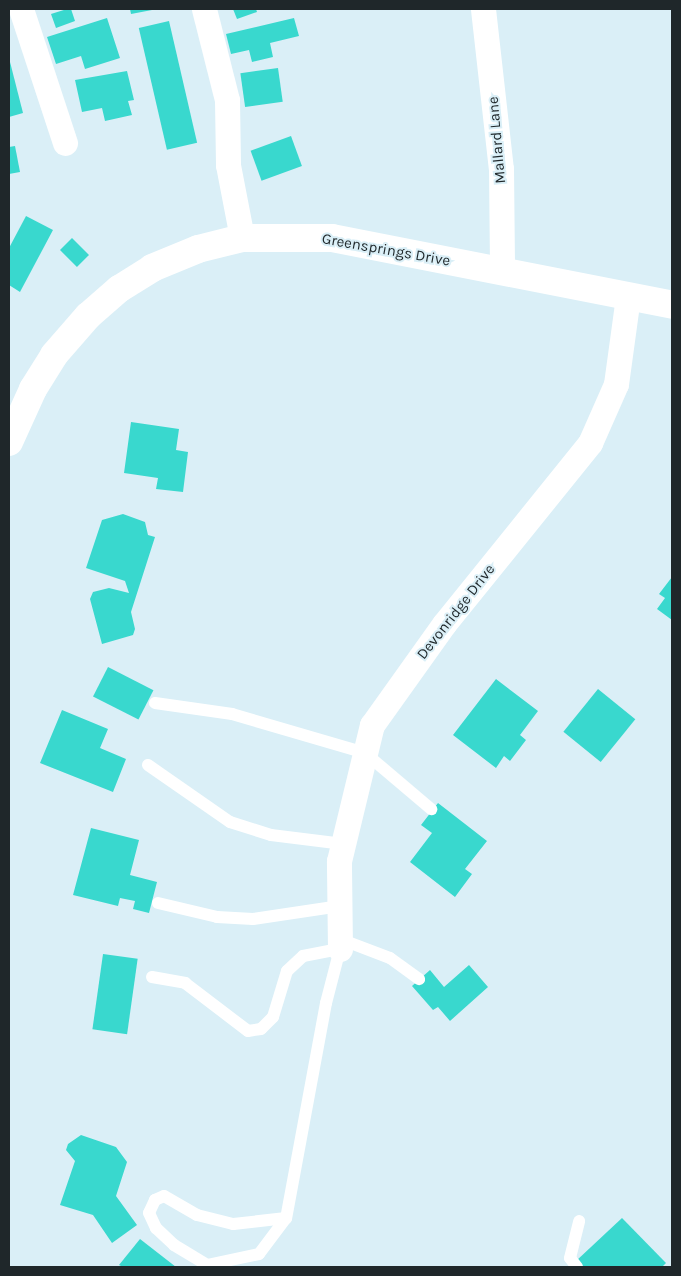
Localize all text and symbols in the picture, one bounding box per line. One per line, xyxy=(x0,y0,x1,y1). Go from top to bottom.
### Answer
street label: Mallard Lane xyxy=(484,96,510,184)
street label: Greensprings Drive xyxy=(320,230,452,270)
street label: Devonridge Drive xyxy=(413,561,499,663)

